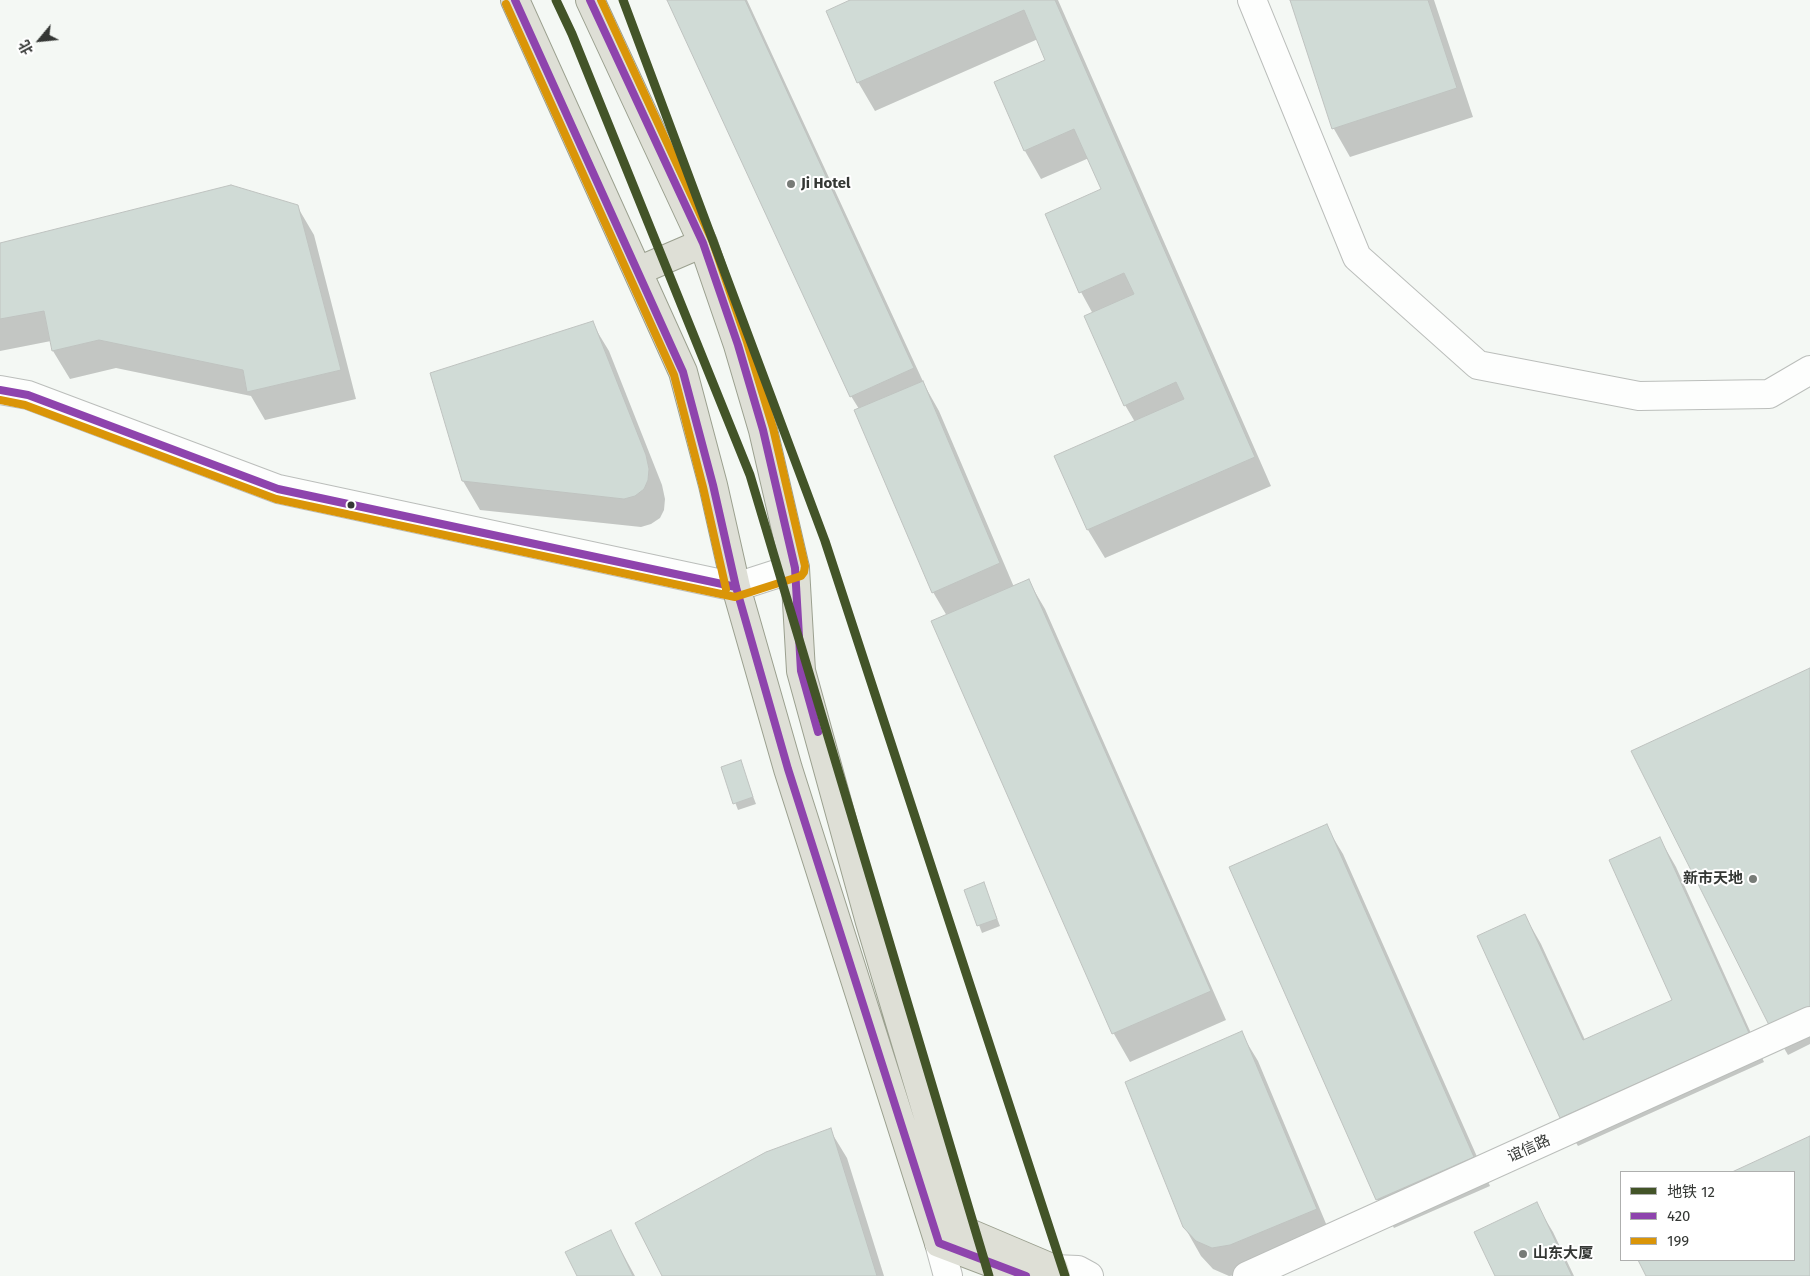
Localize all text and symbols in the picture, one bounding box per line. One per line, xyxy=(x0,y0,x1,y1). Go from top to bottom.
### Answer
north arrow xyxy=(15,15,65,65)
text: 北 xyxy=(16,37,37,57)
place label: Ji Hotel xyxy=(801,175,851,193)
marker: Ji Hotel xyxy=(785,178,797,190)
unlabelled marker xyxy=(346,500,356,510)
place label: 新市天地 xyxy=(1683,870,1743,888)
marker: 新市天地 xyxy=(1747,873,1759,885)
street label: 谊信路 xyxy=(1505,1132,1553,1166)
legend xyxy=(1620,1171,1795,1261)
text: 地铁 12 xyxy=(1667,1183,1715,1201)
text: 420 xyxy=(1667,1207,1690,1225)
text: 199 xyxy=(1667,1232,1689,1250)
place label: 山东大厦 xyxy=(1533,1245,1593,1263)
marker: 山东大厦 xyxy=(1517,1248,1529,1260)

